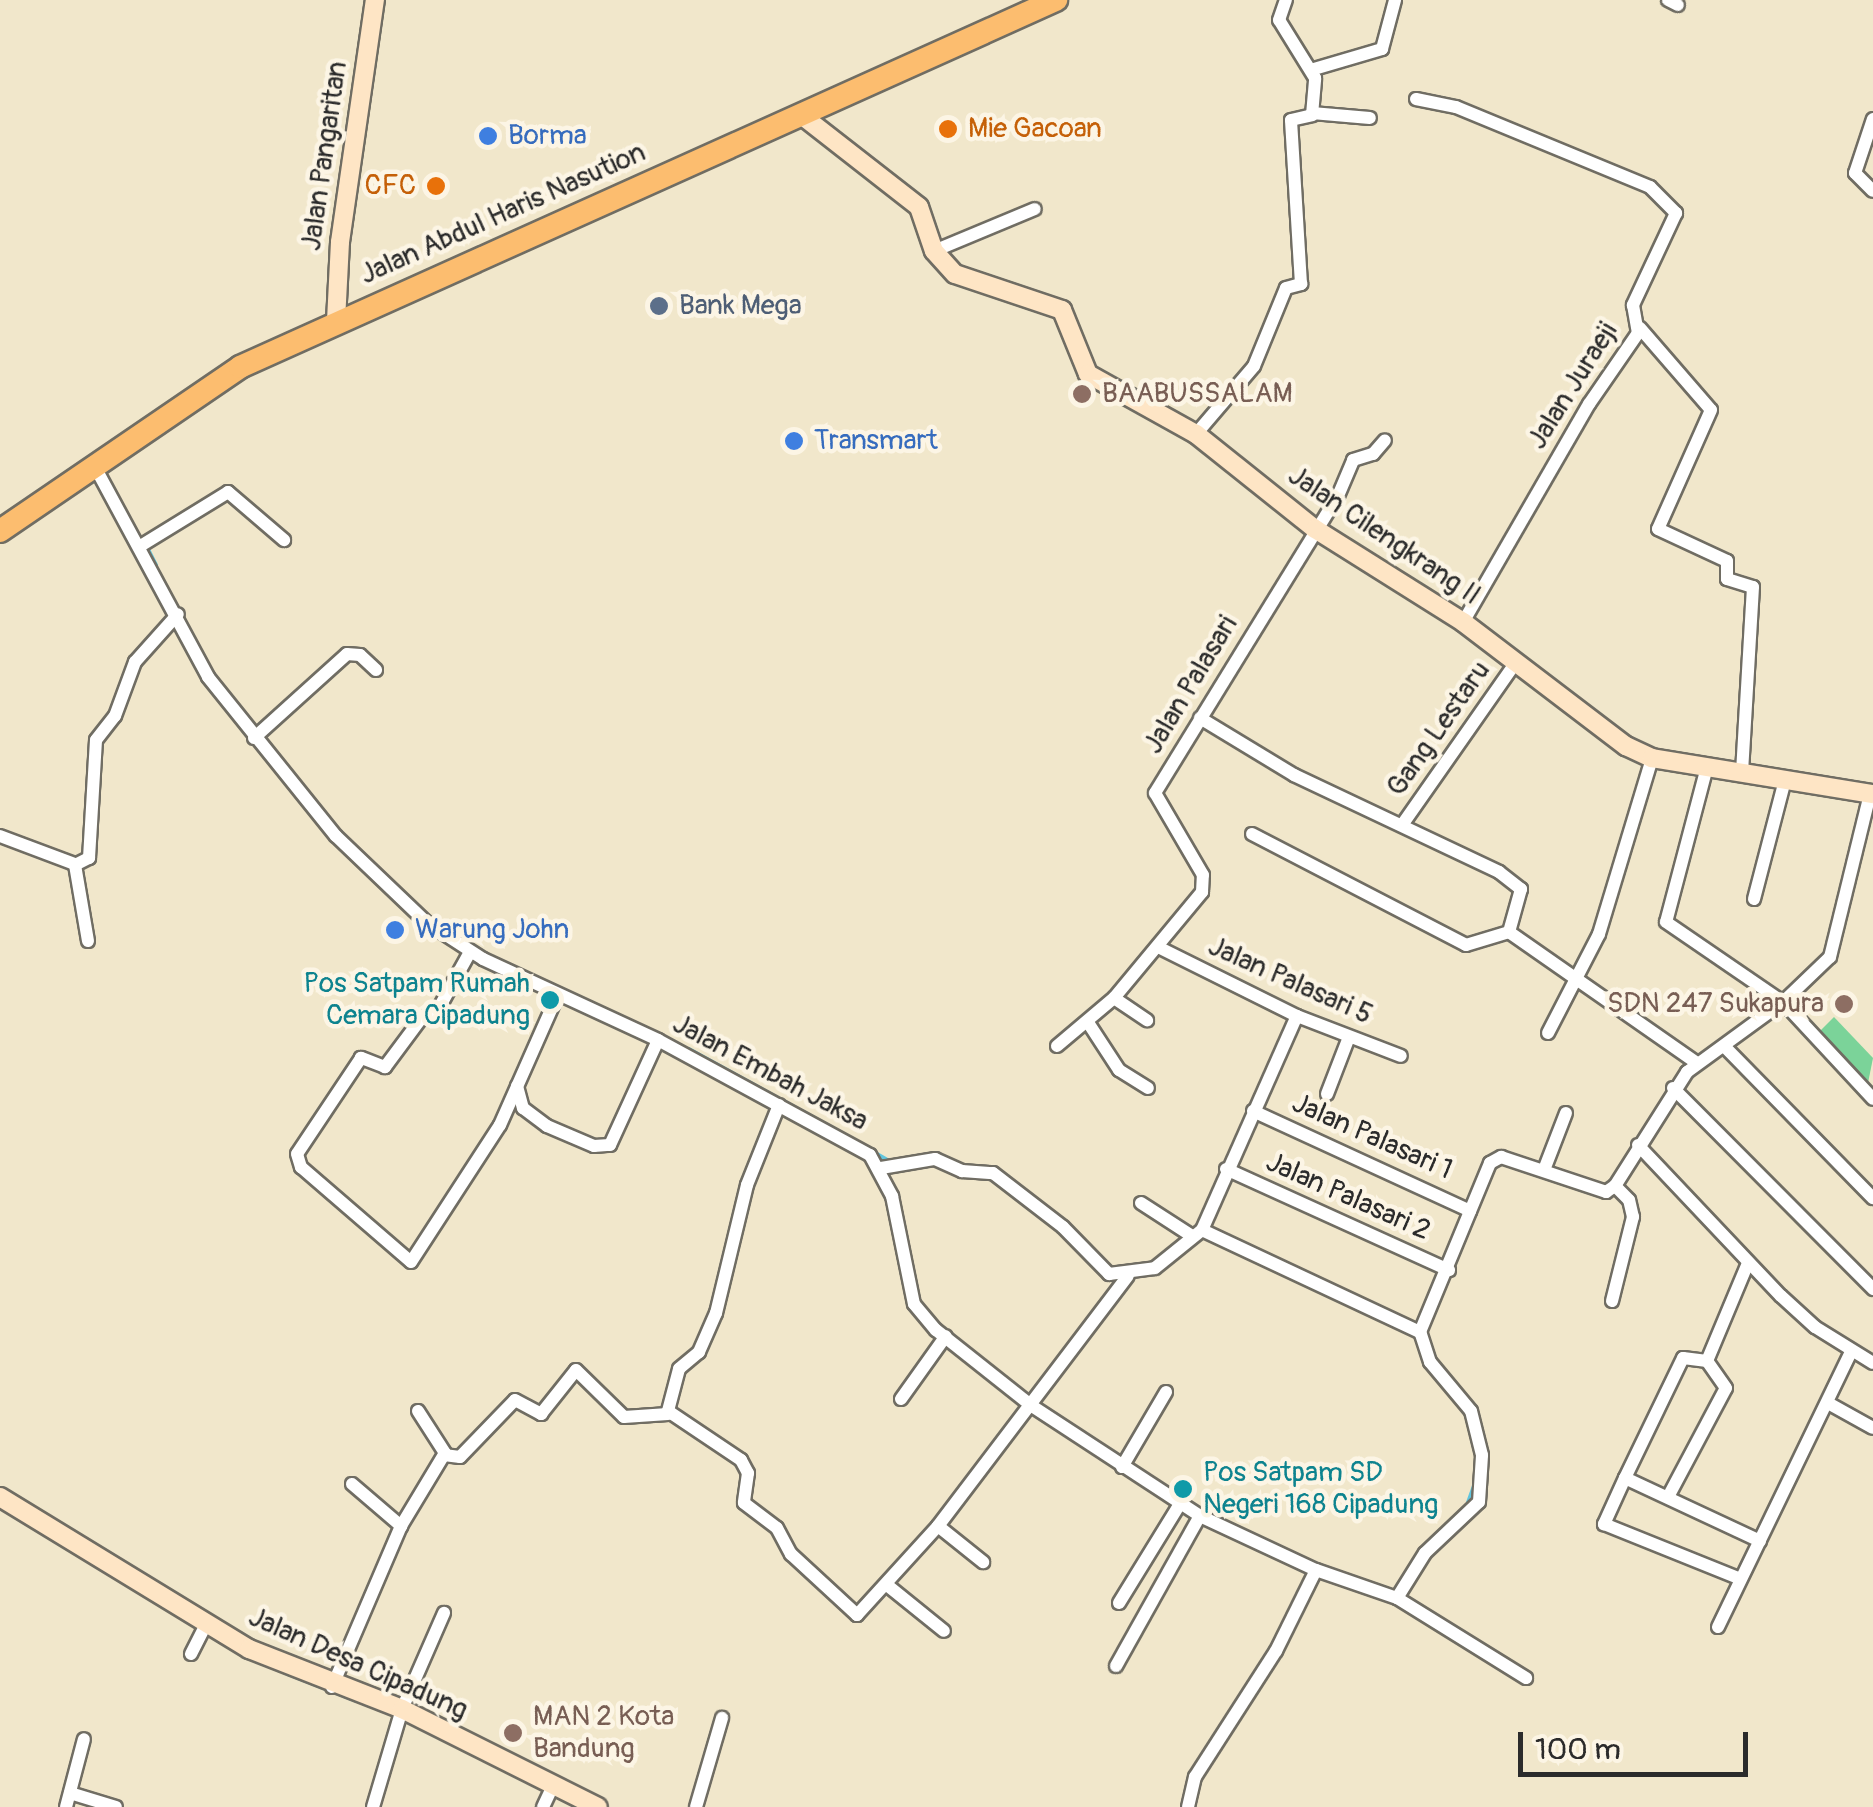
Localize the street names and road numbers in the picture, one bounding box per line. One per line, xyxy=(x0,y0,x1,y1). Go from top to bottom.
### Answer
street label: Jalan Pangaritan xyxy=(295,59,355,253)
street label: Jalan Abdul Haris Nasution xyxy=(355,136,651,292)
street label: Jalan Juraeji xyxy=(1521,316,1625,456)
street label: Jalan Cilengkrang II xyxy=(1281,459,1487,613)
street label: Jalan Palasari xyxy=(1137,610,1245,760)
street label: Gang Lestaru xyxy=(1380,655,1498,803)
street label: Jalan Palasari 5 xyxy=(1203,930,1377,1032)
street label: Jalan Embah Jaksa xyxy=(667,1007,873,1139)
street label: Jalan Palasari 1 xyxy=(1287,1087,1457,1187)
street label: Jalan Palasari 2 xyxy=(1261,1146,1435,1248)
street label: Jalan Desa Cipadung xyxy=(243,1601,473,1727)

